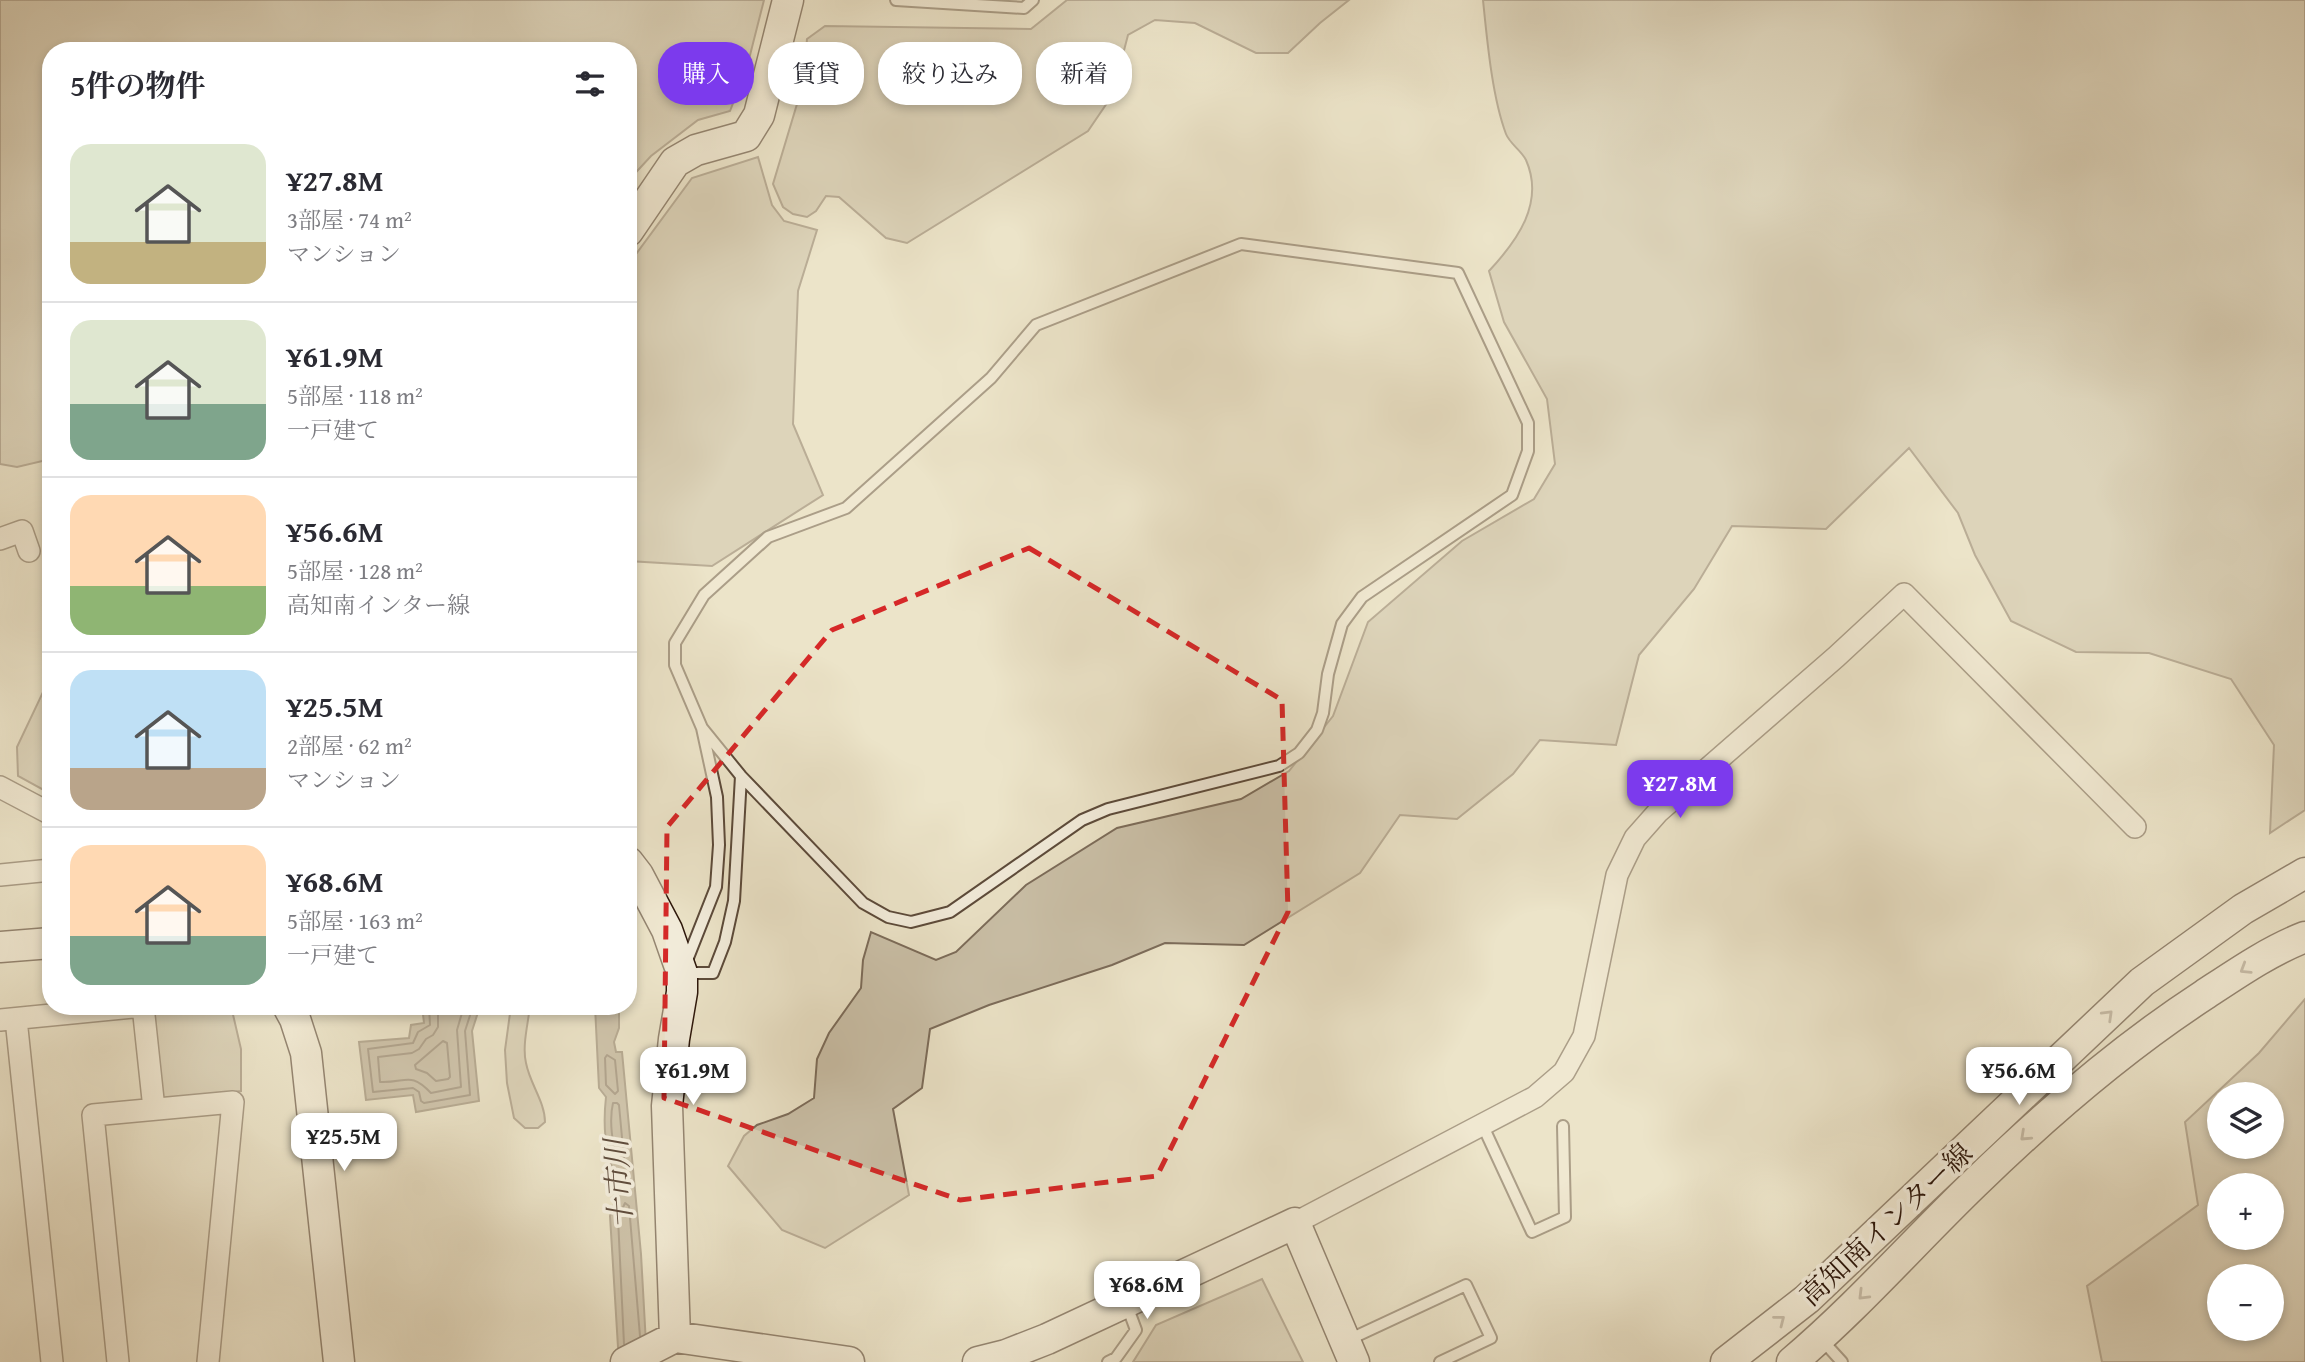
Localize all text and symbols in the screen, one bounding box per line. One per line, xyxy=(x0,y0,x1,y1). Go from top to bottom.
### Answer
chip: 購入 xyxy=(658,42,754,105)
chip: 賃貸 xyxy=(768,42,864,105)
chip: 絞り込み xyxy=(878,42,1022,105)
chip: 新着 xyxy=(1036,42,1132,105)
text: 5件の物件 xyxy=(70,63,206,107)
icon: filters xyxy=(571,65,609,103)
text: ¥27.8M xyxy=(287,158,383,202)
icon: home xyxy=(126,172,210,256)
text: 3部屋 · 74 m² xyxy=(287,203,412,236)
text: マンション xyxy=(287,237,401,270)
text: ¥61.9M xyxy=(287,334,383,378)
icon: home xyxy=(126,348,210,432)
text: 5部屋 · 118 m² xyxy=(287,379,423,412)
text: 一戸建て xyxy=(287,413,379,446)
text: ¥56.6M xyxy=(287,509,383,553)
icon: home xyxy=(126,523,210,607)
text: 5部屋 · 128 m² xyxy=(287,554,423,587)
text: 高知南インター線 xyxy=(287,588,470,621)
text: ¥25.5M xyxy=(287,684,383,728)
icon: home xyxy=(126,698,210,782)
text: 2部屋 · 62 m² xyxy=(287,729,412,762)
pin: ¥27.8M xyxy=(1623,760,1737,820)
text: マンション xyxy=(287,763,401,796)
text: ¥27.8M xyxy=(1643,766,1717,799)
text: ¥68.6M xyxy=(287,859,383,903)
icon: home xyxy=(126,873,210,957)
text: 5部屋 · 163 m² xyxy=(287,904,423,937)
text: 一戸建て xyxy=(287,938,379,971)
one-way arrow xyxy=(2239,960,2252,973)
one-way arrow xyxy=(2099,1011,2112,1024)
pin: ¥61.9M xyxy=(636,1048,750,1107)
pin: ¥56.6M xyxy=(1962,1048,2076,1107)
text: ¥61.9M xyxy=(656,1053,730,1086)
text: ¥56.6M xyxy=(1982,1053,2056,1086)
map controls xyxy=(2207,1082,2284,1341)
button: layers xyxy=(2207,1082,2284,1159)
pin: ¥25.5M xyxy=(287,1114,401,1173)
text: ¥25.5M xyxy=(307,1119,381,1152)
one-way arrow xyxy=(2020,1127,2033,1140)
street label: 高知南インター線 xyxy=(1790,1133,1981,1315)
water label: 十市川 xyxy=(593,1135,643,1230)
button: + xyxy=(2207,1173,2284,1250)
pin: ¥68.6M xyxy=(1090,1262,1204,1321)
button: − xyxy=(2207,1264,2284,1341)
text: ¥68.6M xyxy=(1110,1267,1184,1300)
one-way arrow xyxy=(1858,1287,1871,1300)
one-way arrow xyxy=(1772,1316,1784,1329)

